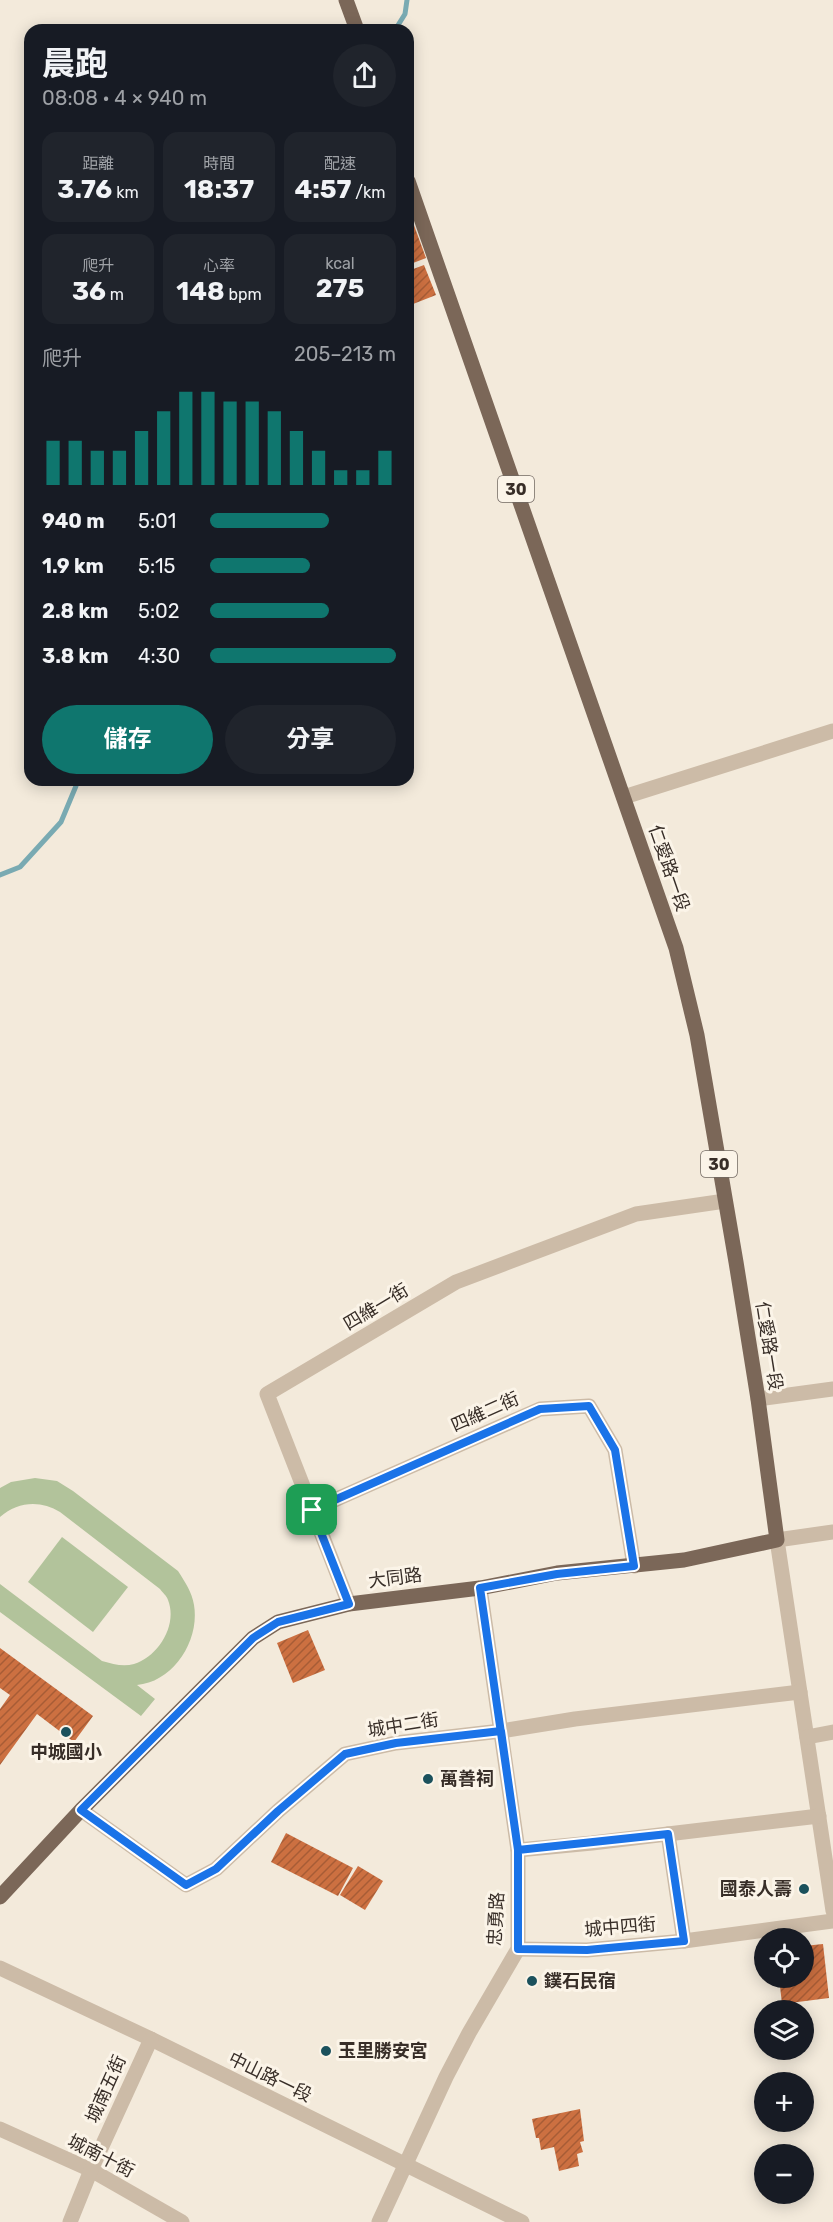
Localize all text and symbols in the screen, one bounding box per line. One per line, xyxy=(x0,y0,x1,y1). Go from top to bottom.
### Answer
text: 晨跑 xyxy=(42,44,108,83)
button: share xyxy=(333,44,396,107)
text: 08:08 · 4 × 940 m xyxy=(42,86,207,110)
text: 距離 xyxy=(82,154,114,173)
text: 時間 xyxy=(203,154,235,173)
text: 配速 xyxy=(324,154,356,173)
text: 3.76 xyxy=(57,174,112,205)
text: 18:37 xyxy=(184,174,254,205)
text: 4:57 xyxy=(294,174,351,205)
text: km xyxy=(112,183,139,202)
text: /km xyxy=(351,183,386,202)
text: kcal xyxy=(325,254,355,273)
text: 爬升 xyxy=(82,256,114,275)
text: 心率 xyxy=(203,256,235,275)
text: 275 xyxy=(316,273,364,304)
text: 36 xyxy=(72,276,106,307)
text: 148 xyxy=(176,276,225,307)
text: m xyxy=(106,285,124,304)
text: bpm xyxy=(225,285,262,304)
text: 205–213 m xyxy=(294,342,396,366)
text: 爬升 xyxy=(42,346,82,370)
road number: 30 xyxy=(498,476,534,502)
text: 940 m xyxy=(42,509,105,533)
text: 5:01 xyxy=(138,509,176,533)
text: 1.9 km xyxy=(42,554,104,578)
text: 5:15 xyxy=(138,554,175,578)
text: 2.8 km xyxy=(42,599,108,623)
text: 5:02 xyxy=(138,599,179,623)
text: 3.8 km xyxy=(42,644,109,668)
text: 4:30 xyxy=(138,644,180,668)
button: 儲存 xyxy=(42,705,213,774)
button: 分享 xyxy=(225,705,396,774)
street label: 仁愛路一段 xyxy=(644,822,694,914)
road number: 30 xyxy=(701,1151,737,1177)
street label: 四維一街 xyxy=(339,1279,413,1335)
street label: 仁愛路一段 xyxy=(751,1300,787,1392)
street label: 四維二街 xyxy=(448,1387,522,1437)
pin xyxy=(286,1484,337,1535)
icon: arrive xyxy=(295,1493,328,1526)
street label: 大同路 xyxy=(367,1564,423,1592)
street label: 城中二街 xyxy=(366,1709,440,1741)
marker: 中城國小 xyxy=(59,1725,73,1739)
place label: 中城國小 xyxy=(30,1741,102,1763)
place label: 萬善祠 xyxy=(440,1768,494,1790)
marker: 萬善祠 xyxy=(421,1772,435,1786)
place label: 國泰人壽 xyxy=(720,1878,792,1900)
marker: 國泰人壽 xyxy=(797,1882,811,1896)
street label: 忠勇路 xyxy=(484,1891,508,1947)
street label: 城中四街 xyxy=(583,1913,657,1941)
map controls xyxy=(754,1928,814,2204)
button: locate xyxy=(754,1928,814,1988)
place label: 鏷石民宿 xyxy=(544,1970,616,1992)
marker: 鏷石民宿 xyxy=(525,1974,539,1988)
button: layers xyxy=(754,2000,814,2060)
place label: 玉里勝安宮 xyxy=(338,2040,428,2062)
marker: 玉里勝安宮 xyxy=(319,2044,333,2058)
street label: 中山路一段 xyxy=(225,2047,315,2107)
street label: 城南五街 xyxy=(81,2052,131,2126)
button: + xyxy=(754,2072,814,2132)
street label: 城南十街 xyxy=(64,2130,138,2182)
button: − xyxy=(754,2144,814,2204)

